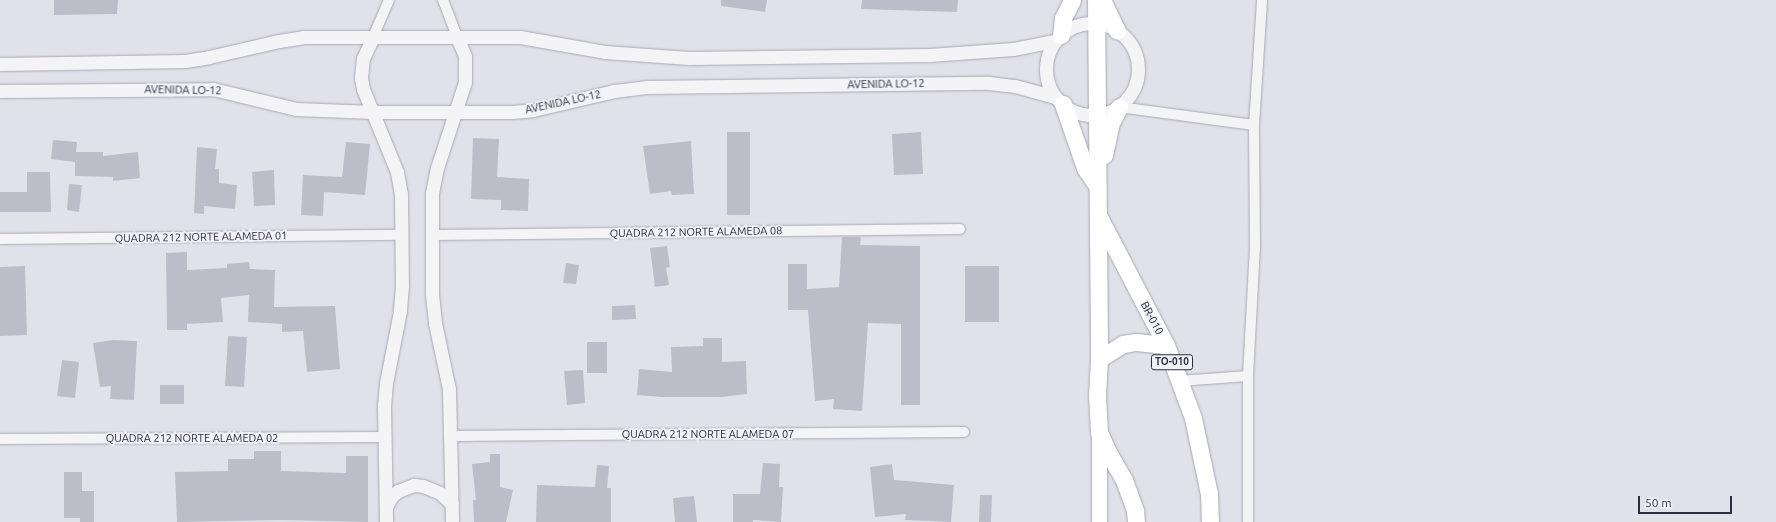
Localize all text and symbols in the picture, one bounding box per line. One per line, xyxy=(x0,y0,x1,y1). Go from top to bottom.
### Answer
street label: AVENIDA LO-12 xyxy=(847,77,925,91)
street label: AVENIDA LO-12 xyxy=(144,83,222,97)
street label: AVENIDA LO-12 xyxy=(524,88,602,116)
street label: QUADRA 212 NORTE ALAMEDA 08 xyxy=(610,224,782,240)
street label: QUADRA 212 NORTE ALAMEDA 01 xyxy=(115,229,287,245)
street label: BR-010 xyxy=(1138,299,1166,337)
road number: TO-010 xyxy=(1151,354,1193,370)
street label: QUADRA 212 NORTE ALAMEDA 07 xyxy=(622,427,794,441)
street label: QUADRA 212 NORTE ALAMEDA 02 xyxy=(106,431,278,445)
scale bar xyxy=(1640,488,1734,514)
text: 50 m xyxy=(1645,496,1672,509)

